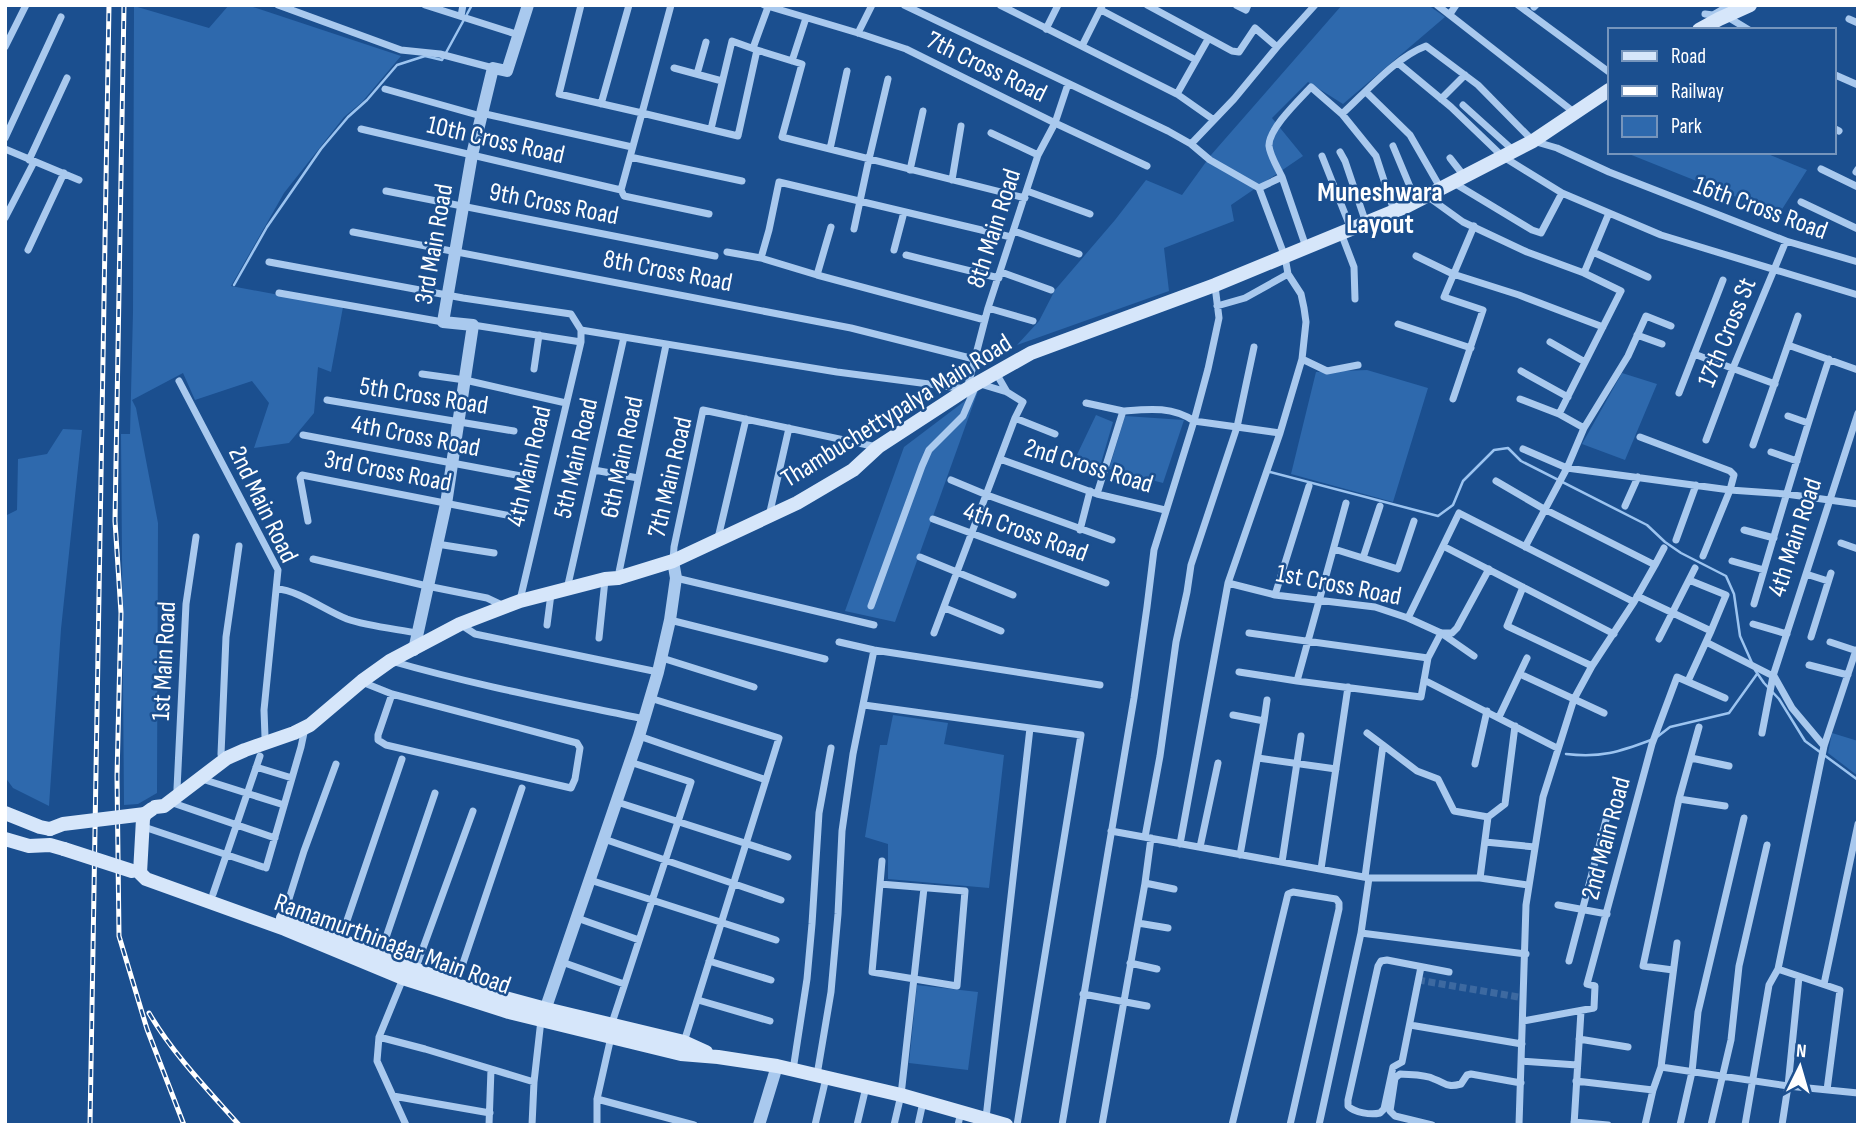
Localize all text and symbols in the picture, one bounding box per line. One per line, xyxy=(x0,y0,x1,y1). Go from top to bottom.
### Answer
street label: 7th Cross Road xyxy=(921,25,1052,110)
legend xyxy=(1608,28,1835,154)
text: Road xyxy=(1671,44,1706,69)
text: Railway xyxy=(1671,79,1724,104)
street label: 10th Cross Road xyxy=(424,110,567,171)
text: Park xyxy=(1671,114,1702,139)
street label: 8th Main Road xyxy=(961,165,1028,292)
street label: 16th Cross Road xyxy=(1689,170,1832,247)
district label: Muneshwara Layout xyxy=(1317,176,1443,241)
street label: 9th Cross Road xyxy=(486,177,621,232)
street label: 3rd Main Road xyxy=(409,182,460,307)
street label: 8th Cross Road xyxy=(601,244,735,299)
street label: 17th Cross St xyxy=(1692,273,1763,392)
street label: Thambuchettypalya Main Road xyxy=(776,328,1018,495)
street label: 5th Cross Road xyxy=(357,371,490,422)
street label: 6th Main Road xyxy=(594,394,650,521)
street label: 5th Main Road xyxy=(548,395,605,522)
street label: 4th Main Road xyxy=(501,403,558,530)
street label: 4th Cross Road xyxy=(349,409,483,464)
street label: 7th Main Road xyxy=(642,414,699,541)
street label: 2nd Cross Road xyxy=(1020,432,1157,501)
street label: 2nd Main Road xyxy=(221,441,304,568)
street label: 3rd Cross Road xyxy=(321,444,454,499)
street label: 4th Main Road xyxy=(1762,474,1829,601)
street label: 4th Cross Road xyxy=(959,496,1092,569)
street label: 1st Cross Road xyxy=(1274,558,1404,613)
street label: 1st Main Road xyxy=(146,601,183,721)
street label: 2nd Main Road xyxy=(1575,774,1638,903)
street label: Ramamurthinagar Main Road xyxy=(270,887,515,1002)
north arrow xyxy=(1765,1032,1835,1102)
text: N xyxy=(1795,1040,1807,1063)

